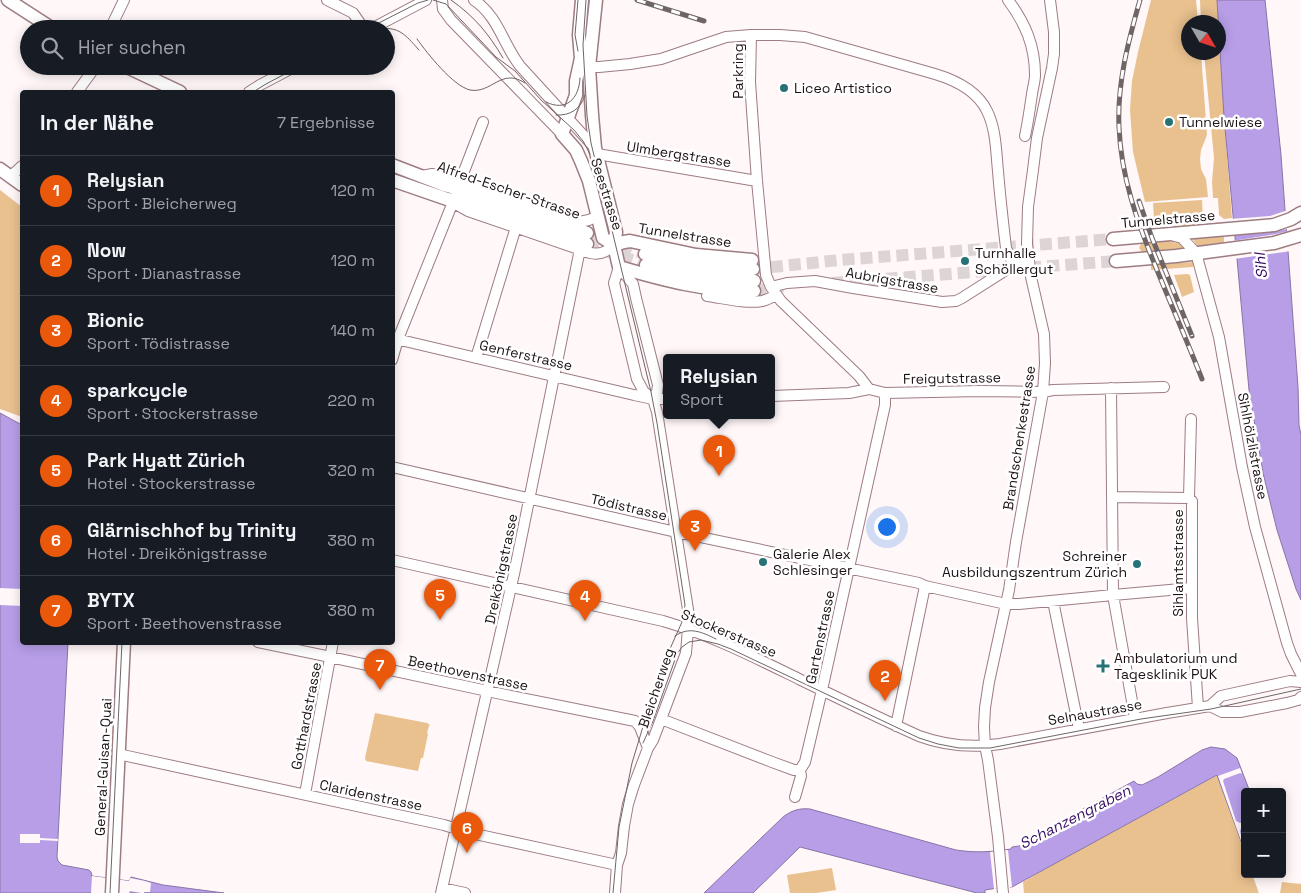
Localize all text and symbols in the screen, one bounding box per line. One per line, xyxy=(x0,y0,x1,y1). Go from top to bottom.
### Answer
north arrow xyxy=(1181,15,1226,60)
search box xyxy=(20,20,395,75)
icon: search xyxy=(38,34,66,62)
text: Hier suchen xyxy=(78,35,186,60)
street label: Parkring xyxy=(729,43,747,99)
place label: Liceo Artistico xyxy=(794,79,892,97)
marker: Liceo Artistico xyxy=(778,82,790,94)
text: In der Nähe xyxy=(40,109,154,136)
text: 7 Ergebnisse xyxy=(277,112,375,133)
place label: Tunnelwiese xyxy=(1179,113,1262,131)
marker: Tunnelwiese xyxy=(1163,116,1175,128)
street label: Ulmbergstrasse xyxy=(625,137,733,171)
street label: Seestrasse xyxy=(587,156,627,232)
street label: Alfred-Escher-Strasse xyxy=(435,157,583,223)
text: Relysian xyxy=(87,168,164,193)
text: 1 xyxy=(52,180,60,201)
text: 120 m xyxy=(331,180,375,201)
text: Sport · Bleicherweg xyxy=(87,193,237,214)
street label: Tunnelstrasse xyxy=(1120,206,1216,232)
street label: Tunnelstrasse xyxy=(637,219,733,251)
text: Now xyxy=(87,238,126,263)
place label: Turnhalle Schöllergut xyxy=(975,244,1053,278)
text: 2 xyxy=(51,250,61,271)
text: 120 m xyxy=(331,250,375,271)
water label: Sihl xyxy=(1249,250,1271,280)
marker: Turnhalle Schöllergut xyxy=(959,255,971,267)
text: Sport · Dianastrasse xyxy=(87,263,241,284)
street label: Aubrigstrasse xyxy=(844,263,940,297)
text: Bionic xyxy=(87,308,144,333)
text: 3 xyxy=(51,320,61,341)
text: 140 m xyxy=(330,320,375,341)
text: Sport · Tödistrasse xyxy=(87,333,230,354)
street label: Genferstrasse xyxy=(478,336,574,374)
popup xyxy=(663,354,775,419)
text: Relysian xyxy=(680,364,758,389)
street label: Brandschenkestrasse xyxy=(999,364,1039,512)
street label: Freigutstrasse xyxy=(903,368,1001,388)
text: sparkcycle xyxy=(87,378,188,403)
text: Sport xyxy=(680,389,724,410)
text: 4 xyxy=(51,390,61,411)
text: 220 m xyxy=(328,390,375,411)
street label: Sihlhölzlistrasse xyxy=(1234,391,1272,501)
text: Sport · Stockerstrasse xyxy=(87,403,258,424)
pin: 1 xyxy=(703,435,735,476)
text: Park Hyatt Zürich xyxy=(87,448,245,473)
text: 5 xyxy=(51,460,61,481)
text: 320 m xyxy=(328,460,375,481)
text: Hotel · Stockerstrasse xyxy=(87,473,255,494)
street label: Tödistrasse xyxy=(589,489,669,525)
street label: Sihlamtsstrasse xyxy=(1169,509,1187,617)
pin: 3 xyxy=(679,510,711,551)
street label: Dreikönigstrasse xyxy=(480,512,522,626)
your location xyxy=(874,514,900,540)
text: Glärnischhof by Trinity xyxy=(87,518,297,543)
text: 6 xyxy=(51,530,61,551)
text: 380 m xyxy=(327,530,375,551)
text: Hotel · Dreikönigstrasse xyxy=(87,543,267,564)
place label: Galerie Alex Schlesinger xyxy=(773,545,852,579)
place label: Schreiner Ausbildungszentrum Zürich xyxy=(942,547,1127,581)
marker: Galerie Alex Schlesinger xyxy=(757,556,769,568)
marker: Schreiner Ausbildungszentrum Zürich xyxy=(1131,558,1143,570)
pin: 5 xyxy=(424,579,456,620)
pin: 4 xyxy=(569,580,601,621)
text: BYTX xyxy=(87,588,135,613)
street label: Gartenstrasse xyxy=(801,588,839,686)
text: 7 xyxy=(52,600,60,621)
text: 380 m xyxy=(327,600,375,621)
street label: Stockerstrasse xyxy=(678,605,780,661)
text: Sport · Beethovenstrasse xyxy=(87,613,282,634)
street label: Bleicherweg xyxy=(634,646,678,730)
pin: 7 xyxy=(364,649,396,690)
place label: Ambulatorium und Tagesklinik PUK xyxy=(1114,649,1237,683)
street label: Beethovenstrasse xyxy=(406,651,530,695)
marker: Ambulatorium und Tagesklinik PUK xyxy=(1096,659,1110,673)
pin: 2 xyxy=(869,660,901,701)
street label: Gotthardstrasse xyxy=(287,661,325,771)
street label: Selnaustrasse xyxy=(1047,695,1143,729)
street label: General-Guisan-Quai xyxy=(90,697,116,837)
street label: Claridenstrasse xyxy=(318,775,424,815)
water label: Schanzengraben xyxy=(1016,780,1134,853)
map controls xyxy=(1241,788,1286,878)
button: + xyxy=(1241,788,1286,833)
pin: 6 xyxy=(451,812,483,853)
button: − xyxy=(1241,833,1286,878)

